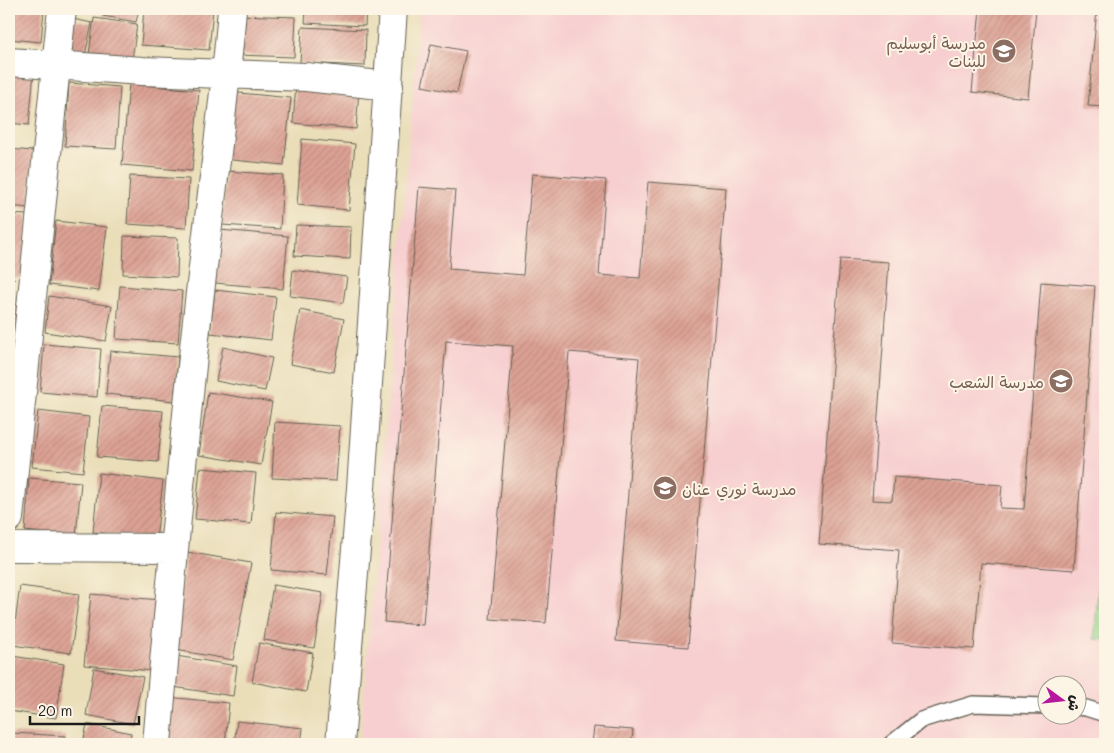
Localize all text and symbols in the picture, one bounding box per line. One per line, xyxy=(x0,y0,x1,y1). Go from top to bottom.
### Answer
place label: مدرسة أبوسليم للبنات xyxy=(886,32,986,71)
school or university icon: مدرسة أبوسليم للبنات xyxy=(991,38,1017,64)
school or university icon: مدرسة الشعب xyxy=(1048,368,1074,394)
place label: مدرسة الشعب xyxy=(949,371,1044,392)
school or university icon: مدرسة نوري عنان xyxy=(652,475,678,501)
place label: مدرسة نوري عنان xyxy=(682,478,797,501)
north arrow xyxy=(1036,676,1086,726)
scale bar xyxy=(30,693,139,725)
text: ش xyxy=(1064,694,1086,713)
text: 20 m xyxy=(38,700,72,720)

